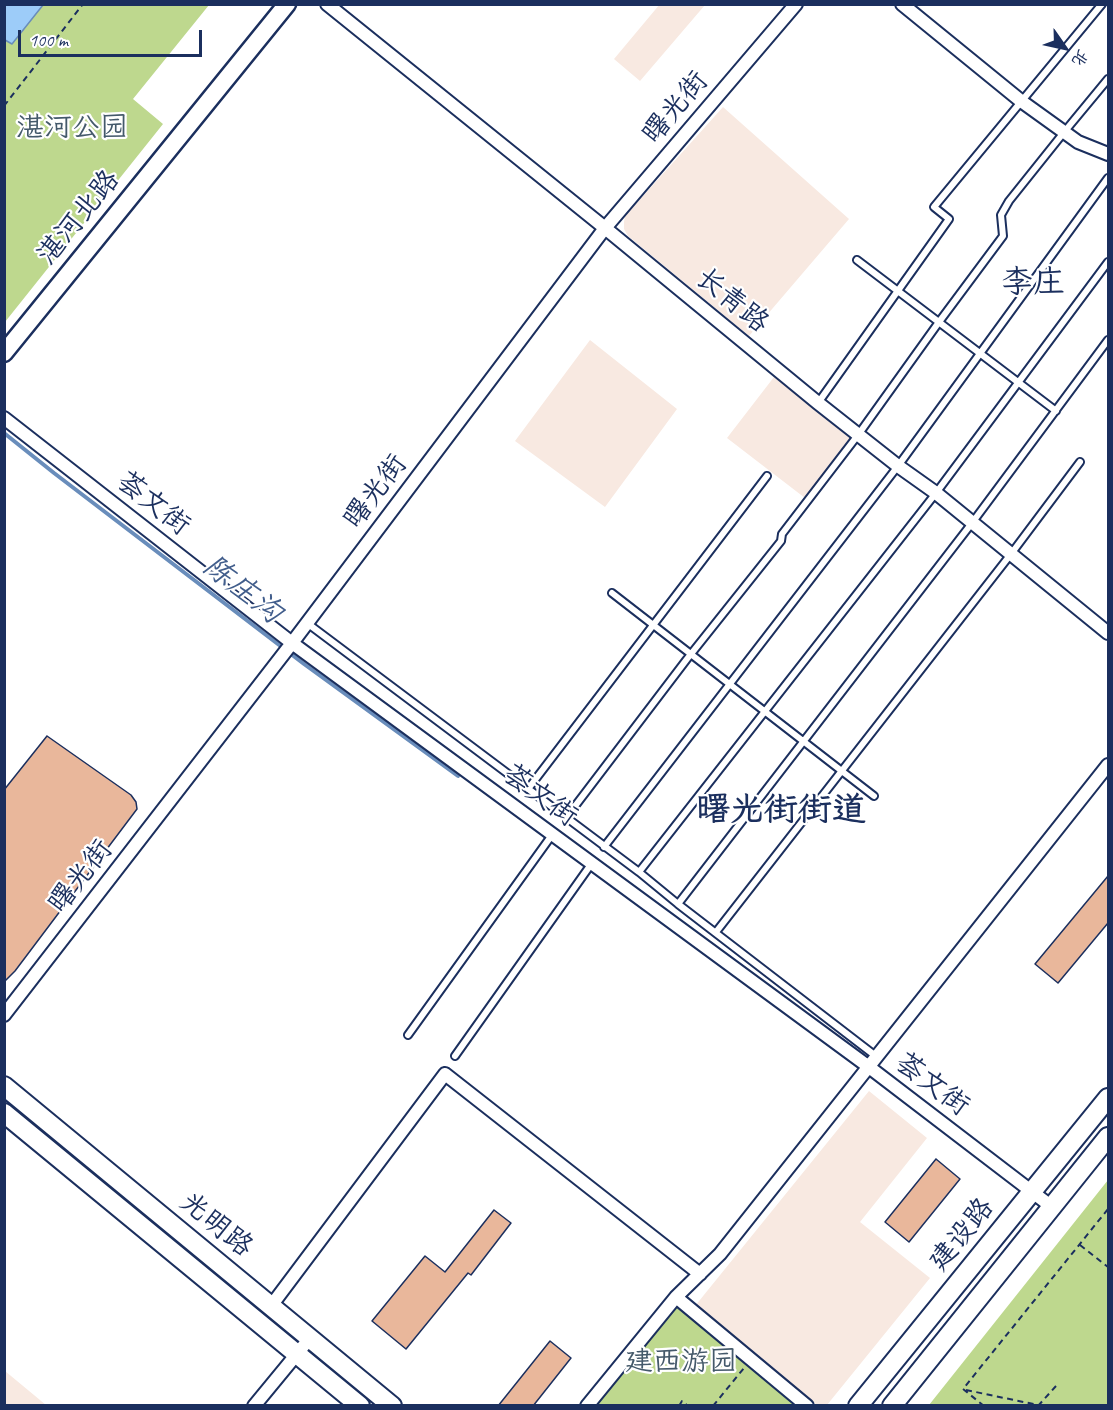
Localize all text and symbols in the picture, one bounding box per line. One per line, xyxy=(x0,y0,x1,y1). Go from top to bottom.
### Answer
scale bar xyxy=(21,18,206,56)
north arrow xyxy=(1035,18,1095,78)
text: 100 m xyxy=(29,29,68,51)
text: 北 xyxy=(1067,46,1093,70)
street label: 曙光街 xyxy=(636,65,716,151)
park label: 湛河公园 xyxy=(16,112,128,146)
street label: 湛河北路 xyxy=(31,164,127,272)
street label: 长青路 xyxy=(689,262,775,340)
district label: 李庄 xyxy=(1001,265,1065,303)
street label: 曙光街 xyxy=(337,448,415,536)
street label: 荟文街 xyxy=(110,465,196,543)
water label: 陈庄沟 xyxy=(195,548,289,632)
street label: 荟文街 xyxy=(496,758,584,834)
district label: 曙光街街道 xyxy=(696,791,866,831)
street label: 曙光街 xyxy=(42,834,120,920)
street label: 荟文街 xyxy=(888,1046,976,1124)
street label: 光明路 xyxy=(173,1186,259,1264)
street label: 建设路 xyxy=(923,1192,1001,1278)
park label: 建西游园 xyxy=(625,1346,737,1380)

